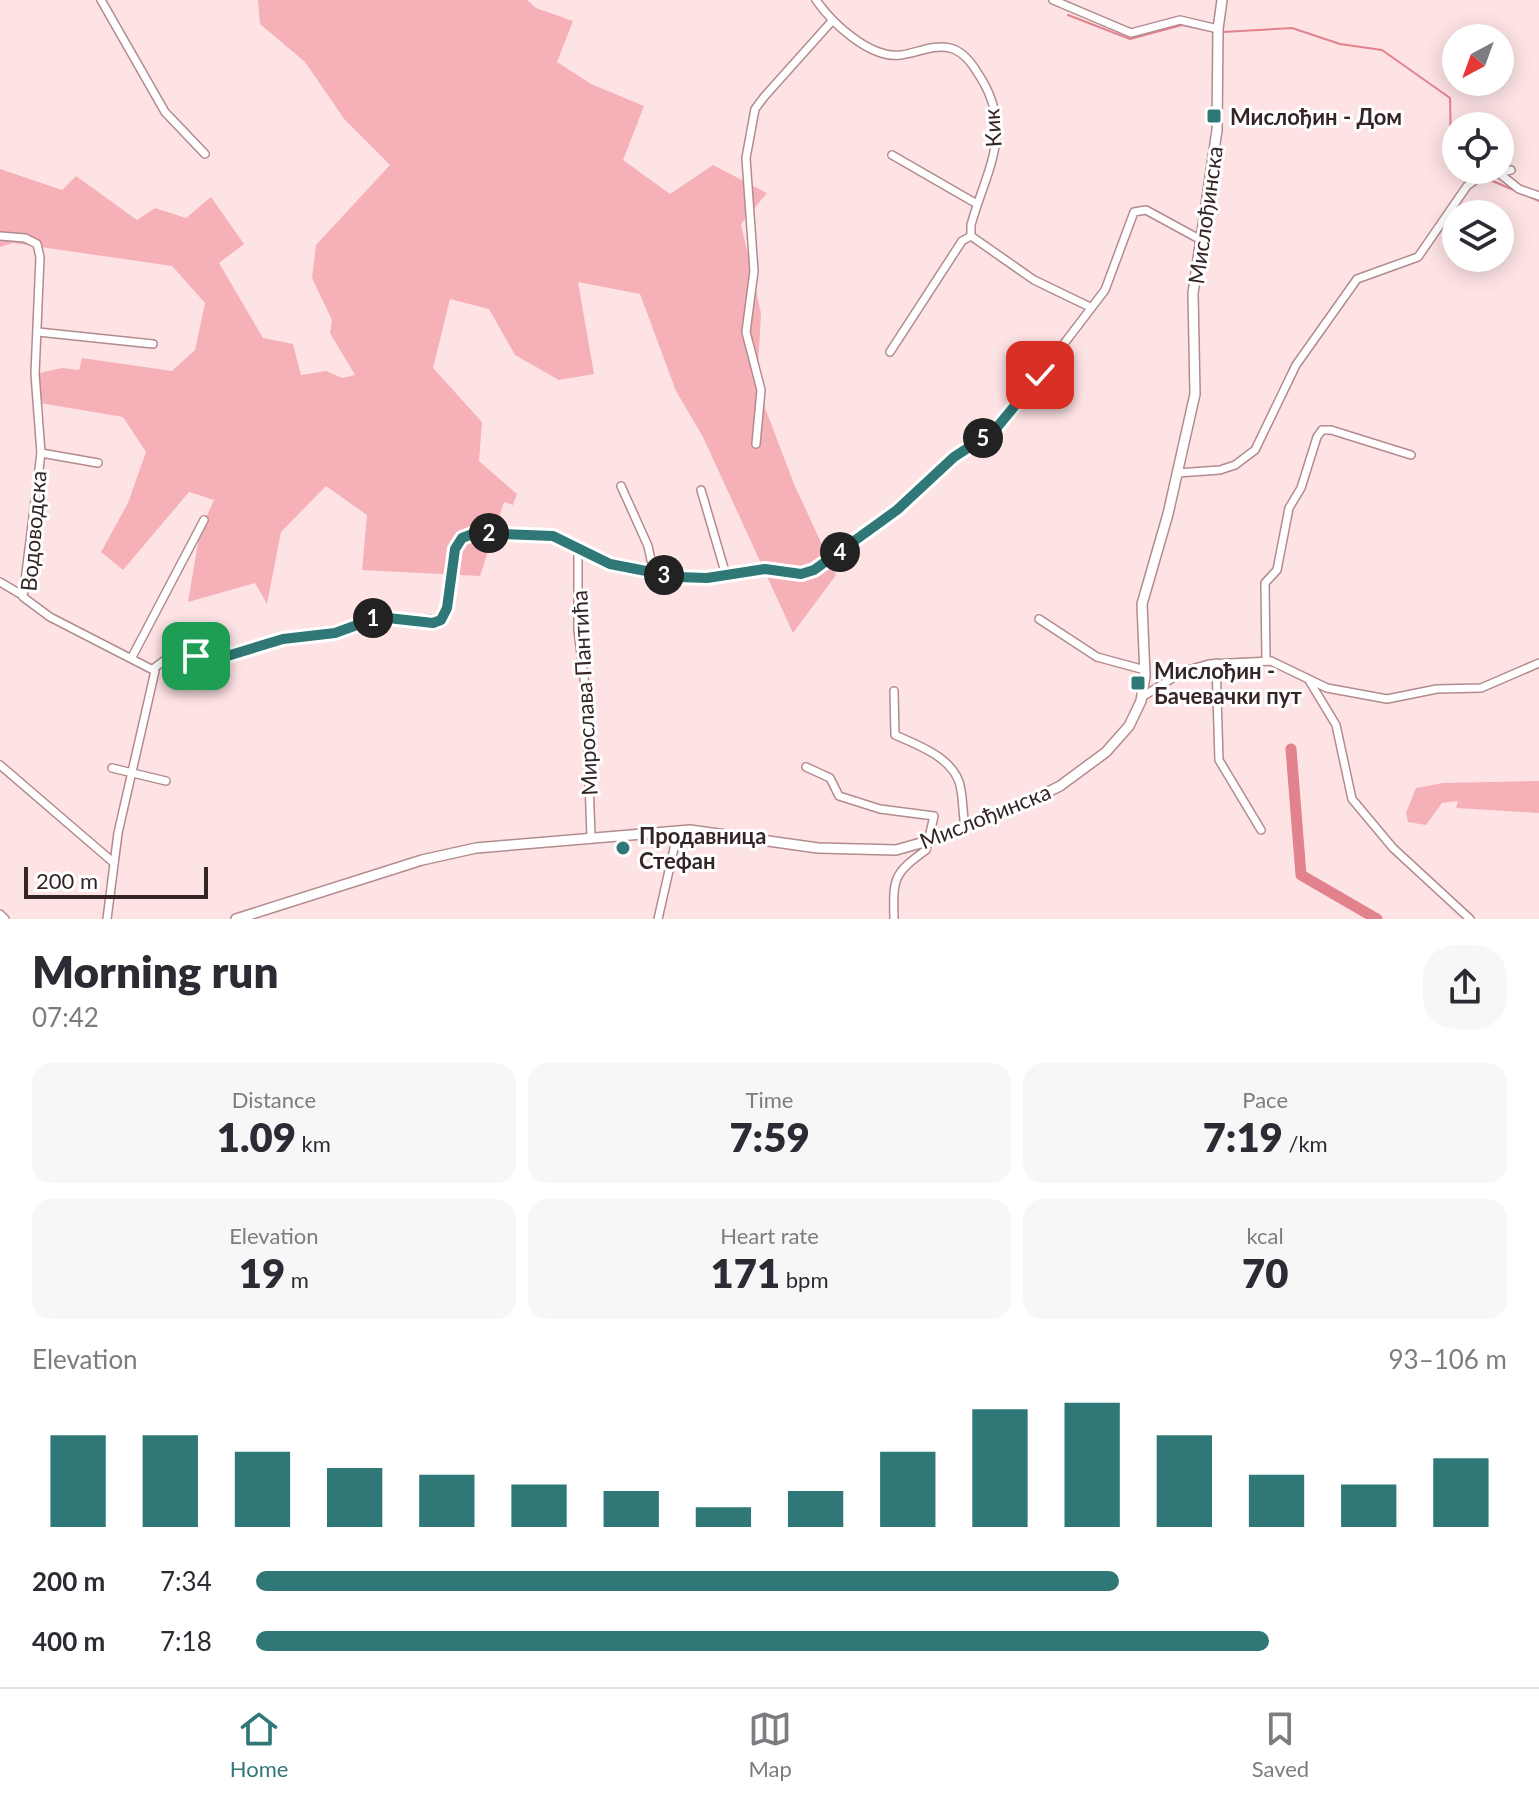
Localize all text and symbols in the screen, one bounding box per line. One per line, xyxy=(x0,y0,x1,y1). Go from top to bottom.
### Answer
north arrow xyxy=(1442,24,1514,96)
map controls xyxy=(1442,24,1514,272)
place label: Мислођин - Дом xyxy=(1230,103,1402,130)
street label: Кик xyxy=(977,107,1007,148)
marker: Мислођин - Дом xyxy=(1205,107,1223,125)
button: locate xyxy=(1442,112,1514,184)
street label: Мислођинска xyxy=(1182,144,1228,286)
button: layers xyxy=(1442,200,1514,272)
pin xyxy=(1006,341,1074,409)
icon: check xyxy=(1018,353,1062,397)
pin: 5 xyxy=(963,418,1003,458)
text: 5 xyxy=(977,424,989,451)
street label: Водоводска xyxy=(14,469,52,593)
pin: 2 xyxy=(469,513,509,553)
text: 2 xyxy=(483,519,495,546)
pin: 4 xyxy=(820,532,860,572)
text: 4 xyxy=(834,538,846,565)
pin: 3 xyxy=(644,555,684,595)
text: 3 xyxy=(658,561,670,588)
street label: Мирослава Пантића xyxy=(565,590,603,796)
pin: 1 xyxy=(353,598,393,638)
text: 1 xyxy=(367,604,379,631)
pin xyxy=(162,622,230,690)
icon: arrive xyxy=(174,634,218,678)
place label: Мислођин - Бачевачки пут xyxy=(1154,657,1302,709)
marker: Мислођин - Бачевачки пут xyxy=(1129,674,1147,692)
street label: Мислођинска xyxy=(916,777,1054,855)
place label: Продавница Стефан xyxy=(639,822,766,874)
marker: Продавница Стефан xyxy=(614,839,632,857)
scale bar xyxy=(24,863,208,899)
text: 200 m xyxy=(36,867,98,894)
text: Morning run xyxy=(32,945,279,997)
button: share xyxy=(1423,945,1507,1029)
text: 07:42 xyxy=(32,1001,99,1033)
text: Distance xyxy=(232,1086,316,1113)
text: Time xyxy=(746,1086,793,1113)
text: Pace xyxy=(1242,1086,1288,1113)
text: 1.09 xyxy=(217,1113,296,1161)
text: 7:59 xyxy=(729,1113,810,1161)
text: 7:19 xyxy=(1203,1113,1283,1161)
text: km xyxy=(296,1130,331,1157)
text: /km xyxy=(1283,1130,1328,1157)
text: Elevation xyxy=(229,1222,319,1249)
text: Heart rate xyxy=(720,1222,819,1249)
text: kcal xyxy=(1247,1222,1284,1249)
text: 19 xyxy=(239,1249,285,1297)
text: 171 xyxy=(710,1249,780,1297)
text: 70 xyxy=(1242,1249,1288,1297)
text: m xyxy=(285,1266,309,1293)
text: bpm xyxy=(780,1266,828,1293)
text: Elevation xyxy=(32,1343,138,1375)
text: 93–106 m xyxy=(1388,1343,1507,1375)
text: 200 m xyxy=(32,1565,105,1597)
text: 7:34 xyxy=(160,1565,212,1597)
text: 400 m xyxy=(32,1625,105,1657)
text: 7:18 xyxy=(160,1625,212,1657)
tab: Home xyxy=(230,1707,288,1782)
tab: Map xyxy=(748,1707,792,1782)
tab: Saved xyxy=(1252,1707,1309,1782)

